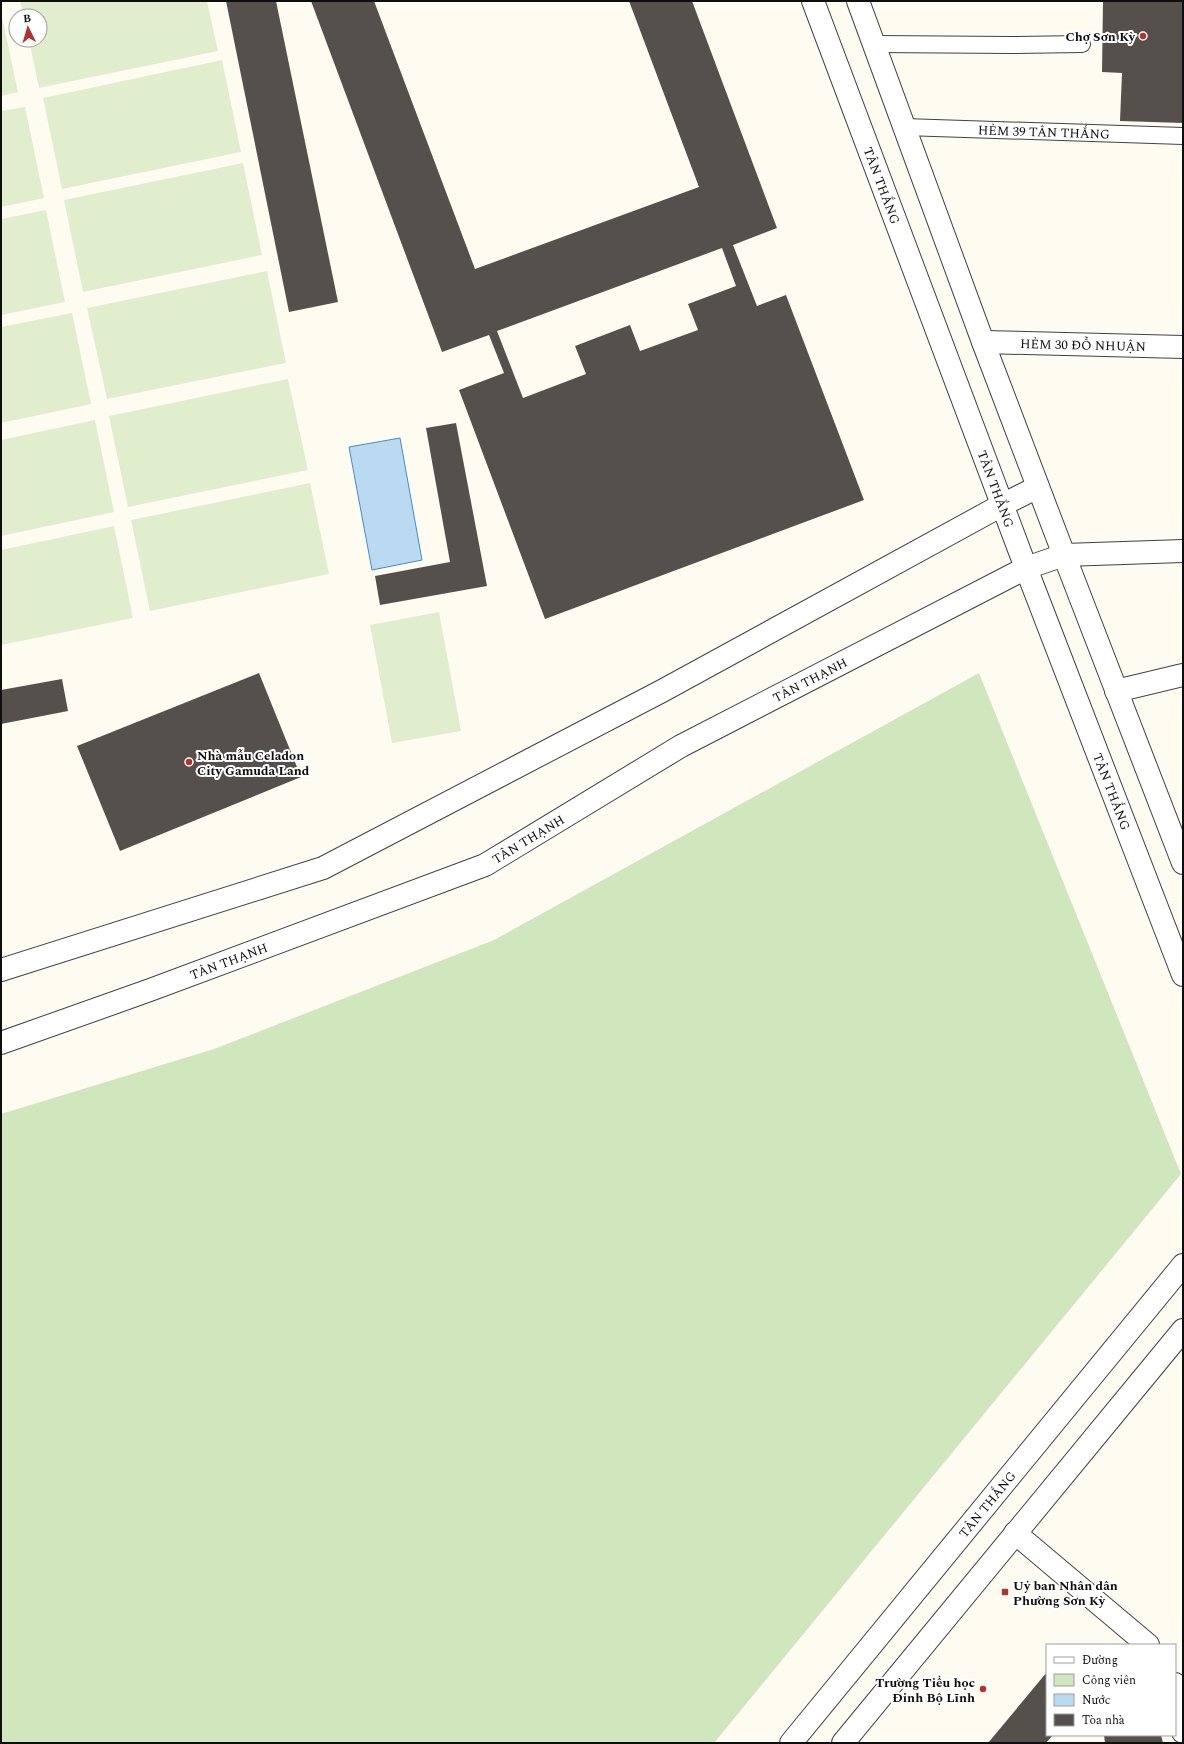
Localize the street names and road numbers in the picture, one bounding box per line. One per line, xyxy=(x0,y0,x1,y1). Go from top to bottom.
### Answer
street label: HẺM 39 TÂN THẮNG xyxy=(978,120,1110,145)
street label: TÂN THẮNG xyxy=(858,144,905,227)
street label: HẺM 30 ĐỖ NHUẬN xyxy=(1020,334,1146,357)
street label: TÂN THẮNG xyxy=(972,448,1019,531)
street label: TÂN THẠNH xyxy=(769,653,851,708)
street label: TÂN THẮNG xyxy=(1087,750,1135,833)
street label: TÂN THẠNH xyxy=(488,810,569,869)
street label: TÂN THẠNH xyxy=(187,938,271,985)
street label: TÂN THẮNG xyxy=(954,1467,1021,1542)

